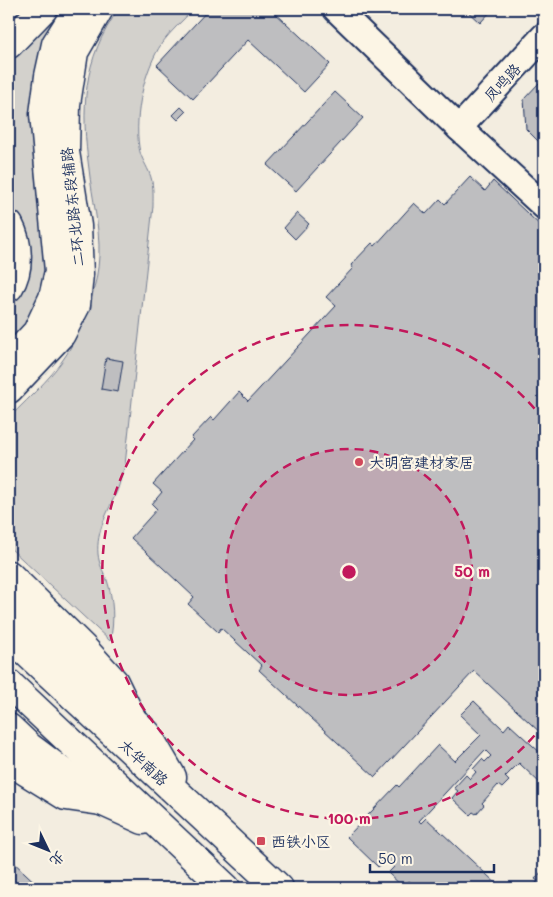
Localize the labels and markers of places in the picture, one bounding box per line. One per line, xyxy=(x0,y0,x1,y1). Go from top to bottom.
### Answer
place label: 大明宫建材家居 xyxy=(369,452,474,472)
marker: 大明宫建材家居 xyxy=(353,456,365,468)
centre of rings xyxy=(340,563,358,581)
place label: 西铁小区 xyxy=(271,831,331,851)
marker: 西铁小区 xyxy=(255,835,267,847)

